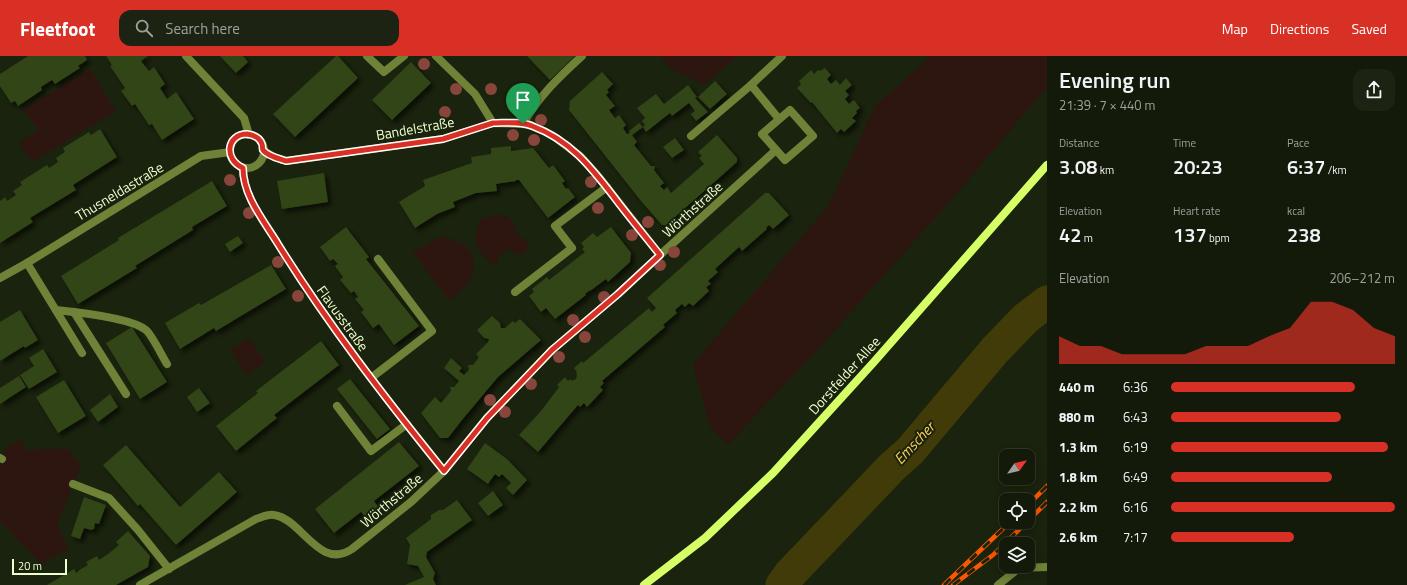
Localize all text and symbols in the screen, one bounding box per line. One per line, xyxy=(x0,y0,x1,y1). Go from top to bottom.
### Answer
search box xyxy=(119,10,399,46)
text: Fleetfoot xyxy=(20,14,95,43)
icon: search xyxy=(133,17,155,39)
text: Search here xyxy=(165,17,240,40)
text: Map xyxy=(1222,18,1248,39)
text: Directions xyxy=(1270,18,1329,39)
text: Saved xyxy=(1351,18,1387,39)
text: Evening run xyxy=(1059,63,1170,97)
button: share xyxy=(1353,69,1395,111)
pin xyxy=(506,83,540,124)
icon: arrive xyxy=(512,89,534,111)
text: 21:39 · 7 × 440 m xyxy=(1059,95,1155,115)
street label: Bandelstraße xyxy=(374,111,456,145)
text: Distance xyxy=(1059,135,1099,151)
text: Time xyxy=(1173,135,1196,151)
text: Pace xyxy=(1287,135,1309,151)
text: 3.08 xyxy=(1059,151,1097,182)
text: 20:23 xyxy=(1173,151,1223,182)
text: 6:37 xyxy=(1287,151,1325,182)
street label: Thusneldastraße xyxy=(71,156,167,226)
text: km xyxy=(1097,162,1114,178)
text: /km xyxy=(1325,162,1347,178)
street label: Wörthstraße xyxy=(657,176,727,242)
text: Elevation xyxy=(1059,203,1102,219)
text: Heart rate xyxy=(1173,203,1220,219)
text: kcal xyxy=(1287,203,1305,219)
text: 42 xyxy=(1059,219,1081,250)
text: 137 xyxy=(1173,219,1207,250)
text: 238 xyxy=(1287,219,1321,250)
text: m xyxy=(1081,230,1093,246)
text: bpm xyxy=(1207,230,1230,246)
text: Elevation xyxy=(1059,268,1110,288)
text: 206–212 m xyxy=(1329,268,1395,288)
street label: Flavusstraße xyxy=(312,281,374,355)
street label: Dorstfelder Allee xyxy=(803,331,885,419)
text: 440 m xyxy=(1059,377,1095,397)
text: 6:36 xyxy=(1123,377,1148,397)
text: 880 m xyxy=(1059,407,1095,427)
text: 6:43 xyxy=(1123,407,1148,427)
water label: Emscher xyxy=(888,415,941,469)
text: 1.3 km xyxy=(1059,437,1097,457)
text: 6:19 xyxy=(1123,437,1148,457)
north arrow xyxy=(999,449,1035,485)
map controls xyxy=(999,449,1035,573)
text: 1.8 km xyxy=(1059,467,1097,487)
text: 6:49 xyxy=(1123,467,1148,487)
street label: Wörthstraße xyxy=(355,468,427,532)
button: locate xyxy=(999,493,1035,529)
text: 2.2 km xyxy=(1059,497,1097,517)
text: 6:16 xyxy=(1123,497,1148,517)
text: 2.6 km xyxy=(1059,527,1097,547)
text: 7:17 xyxy=(1123,527,1148,547)
button: layers xyxy=(999,537,1035,573)
scale bar xyxy=(12,557,67,576)
text: 20 m xyxy=(18,558,42,574)

